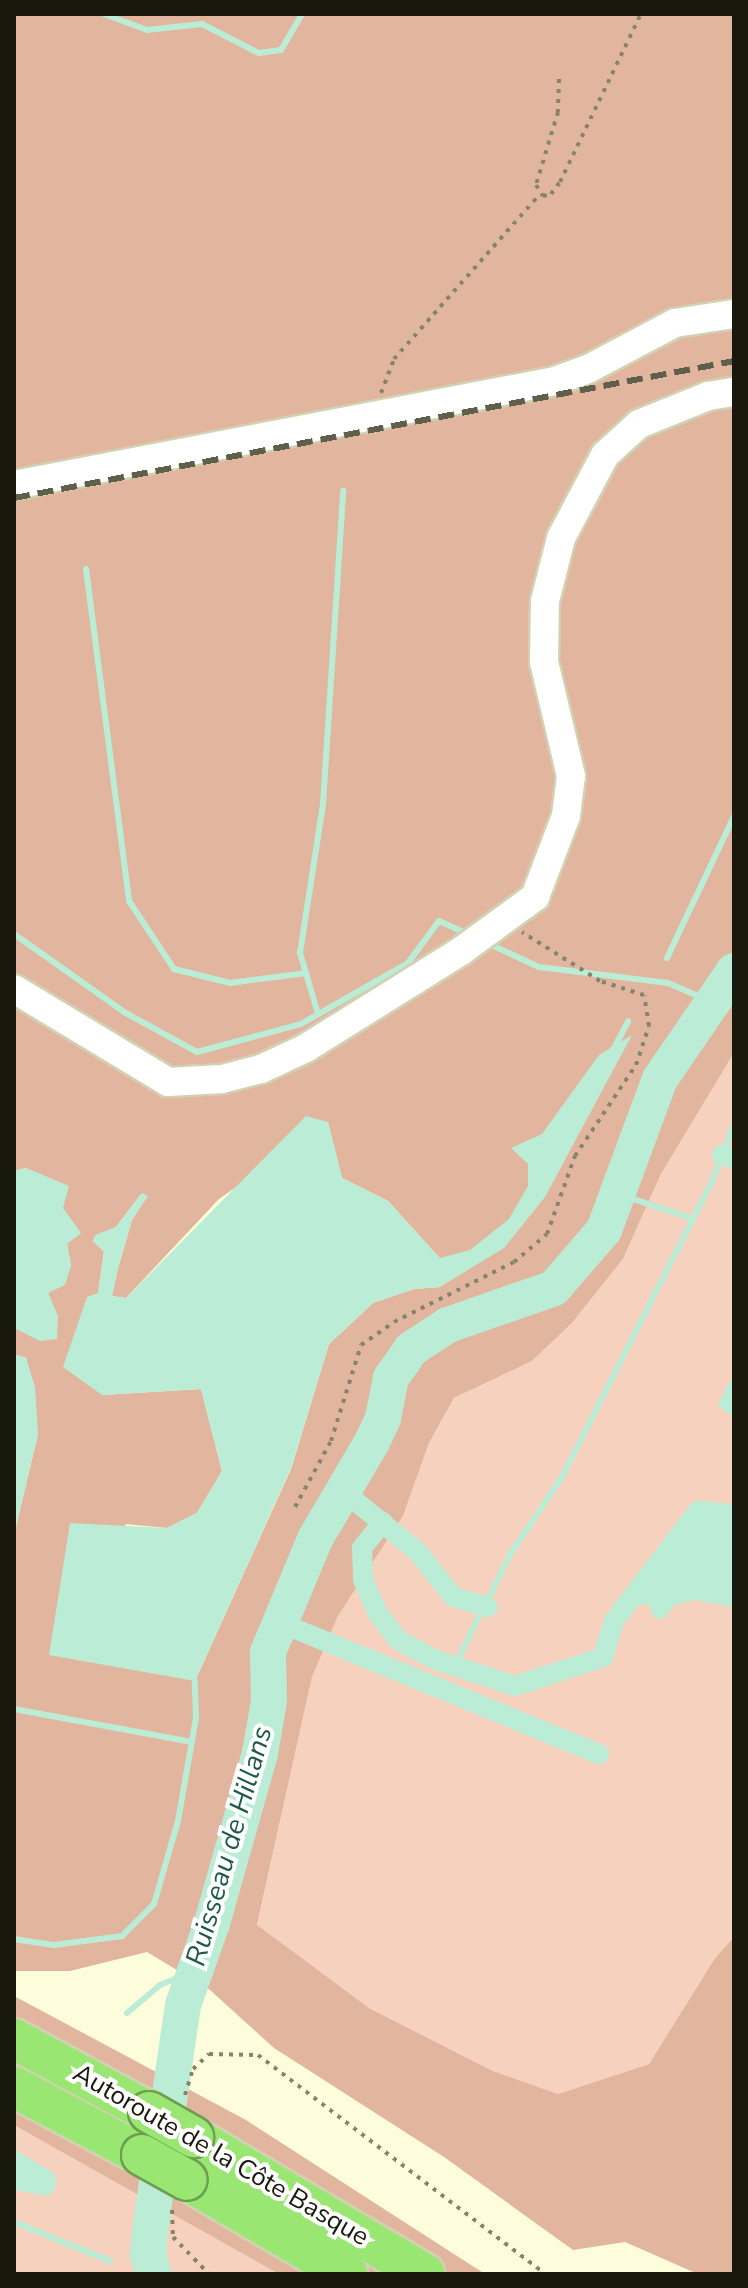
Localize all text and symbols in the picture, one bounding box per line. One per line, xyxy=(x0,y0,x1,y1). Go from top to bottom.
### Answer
water label: Ruisseau de Hillans xyxy=(179,1722,279,1970)
street label: Autoroute de la Côte Basque xyxy=(68,2057,374,2253)

